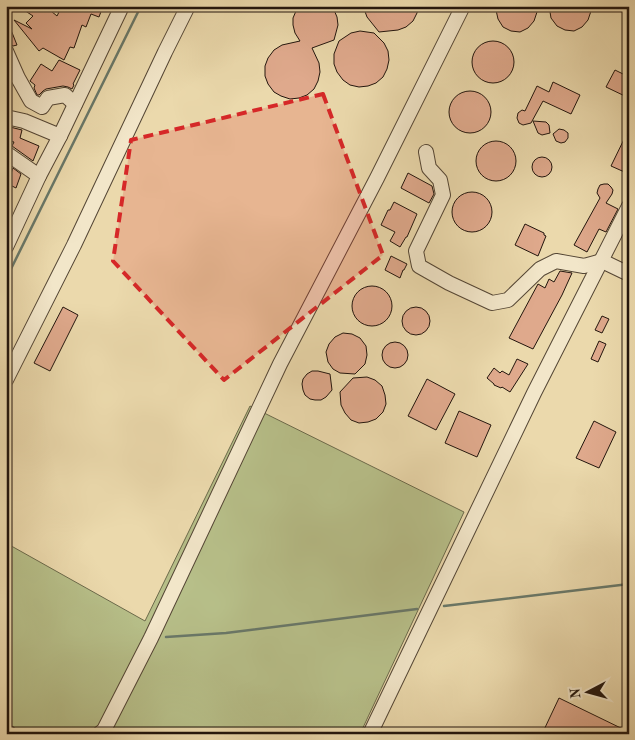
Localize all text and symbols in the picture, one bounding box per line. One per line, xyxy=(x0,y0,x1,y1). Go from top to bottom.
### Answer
north arrow xyxy=(562,668,612,718)
text: N xyxy=(569,687,584,699)

